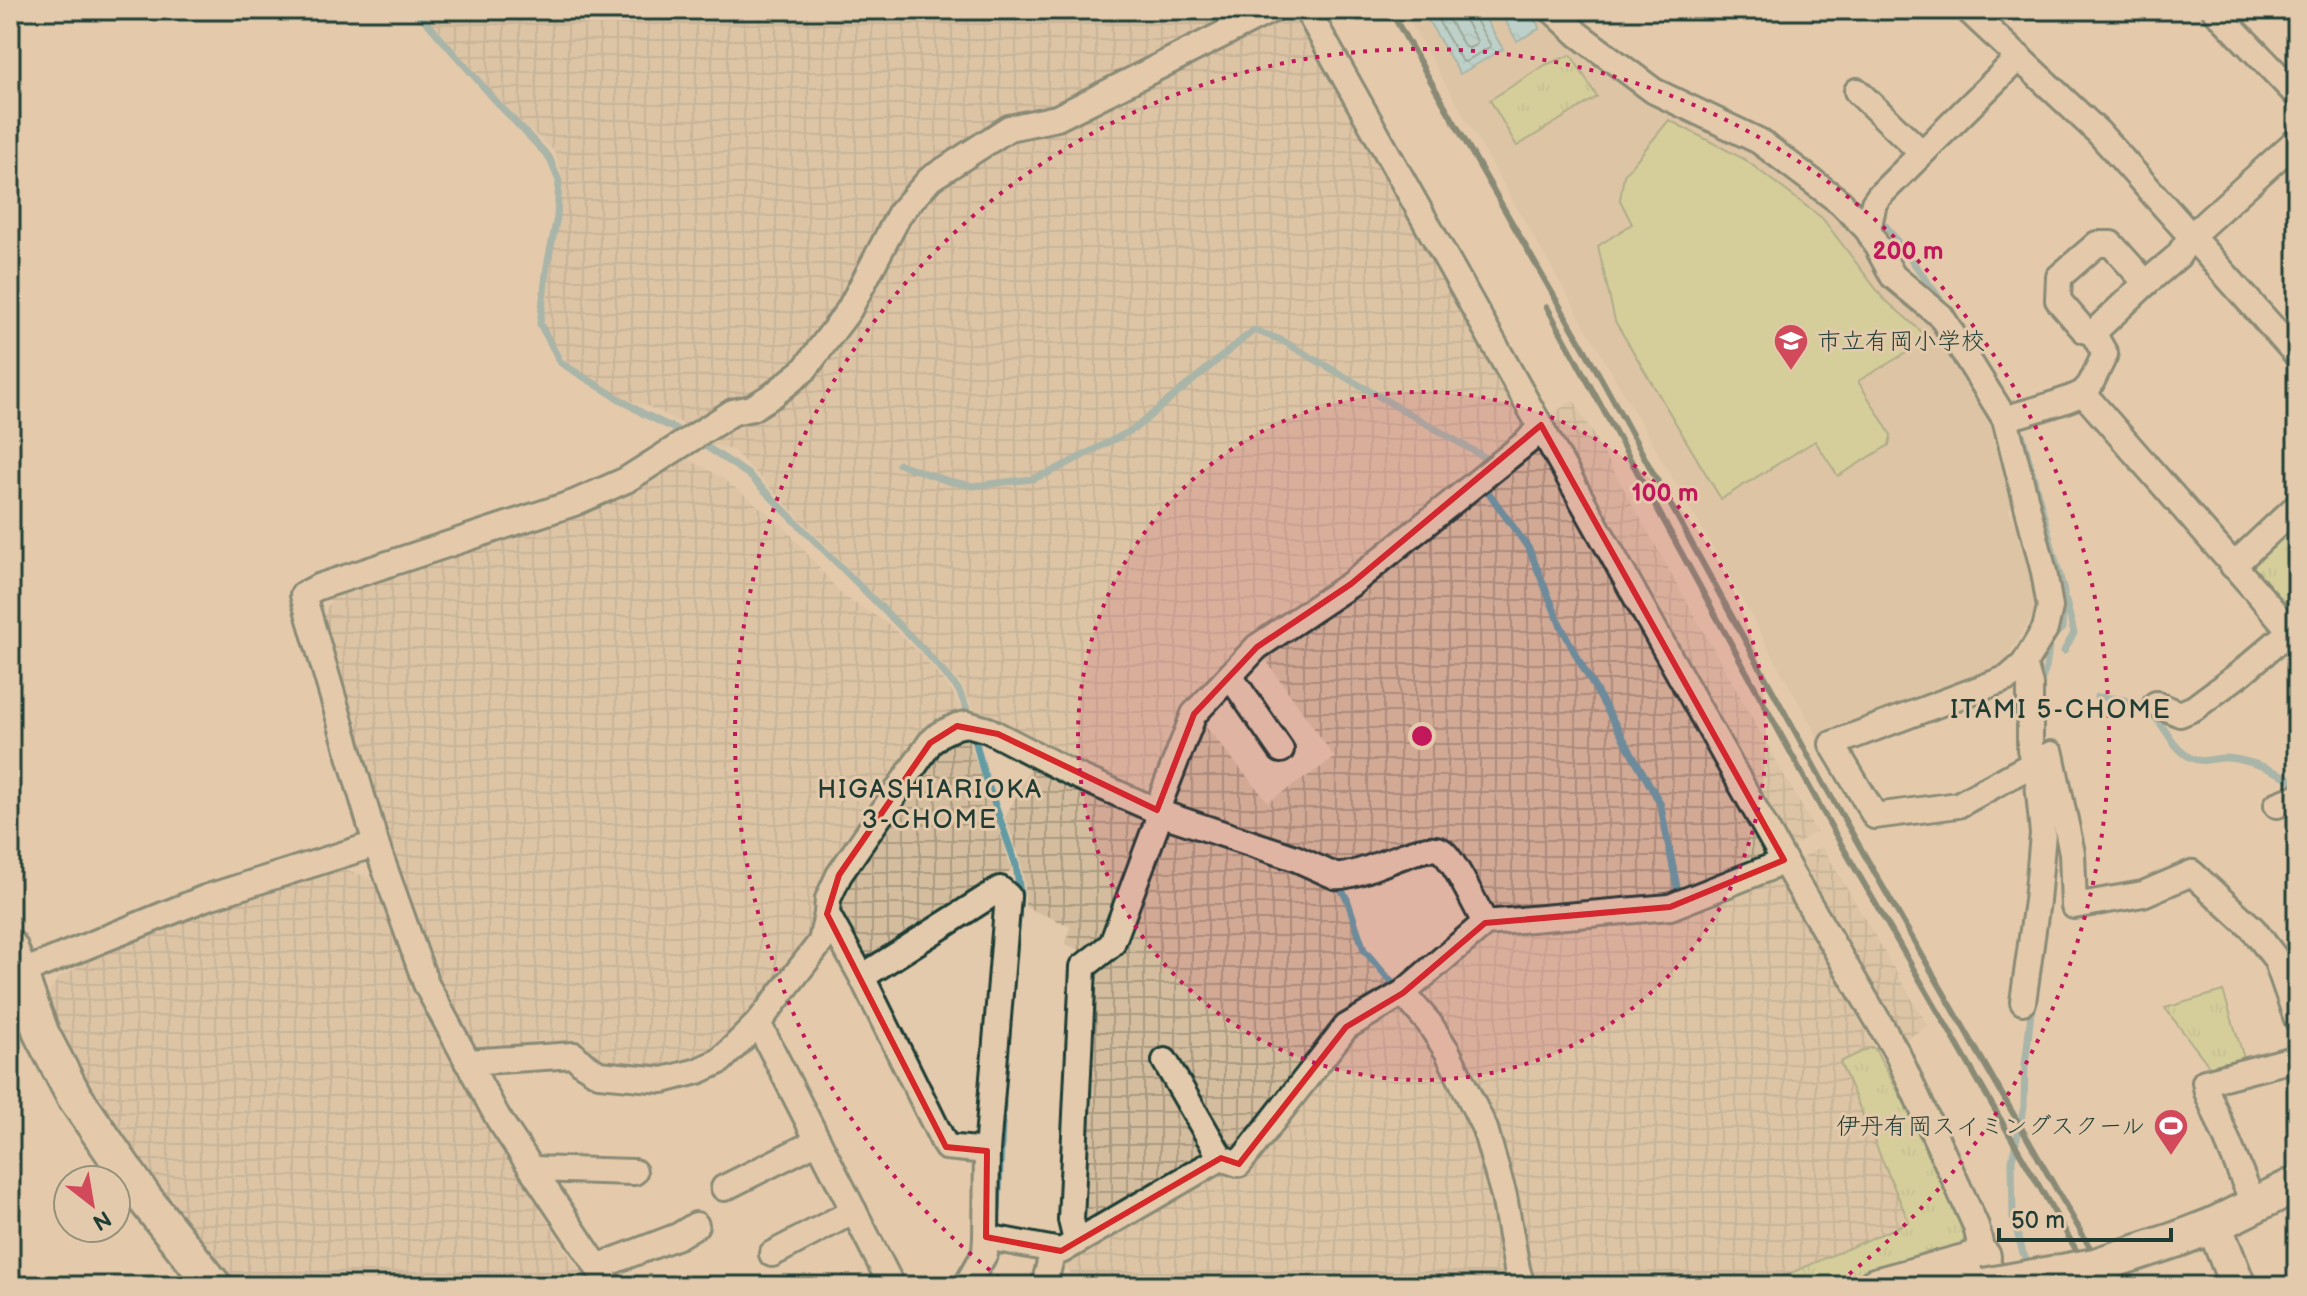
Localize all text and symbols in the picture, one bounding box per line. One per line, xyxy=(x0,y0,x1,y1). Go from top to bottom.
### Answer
text: 200 m xyxy=(1873,237,1943,266)
school or university icon: 市立有岡小学校 xyxy=(1772,322,1810,372)
place label: 市立有岡小学校 xyxy=(1817,327,1985,356)
text: 100 m xyxy=(1632,479,1698,508)
district label: ITAMI 5-CHOME xyxy=(1950,695,2172,726)
centre of rings xyxy=(1408,722,1436,750)
district label: HIGASHIARIOKA 3-CHOME xyxy=(817,775,1043,836)
sports icon: 伊丹有岡スイミングスクール xyxy=(2152,1107,2190,1157)
place label: 伊丹有岡スイミングスクール xyxy=(1836,1112,2145,1141)
north arrow xyxy=(52,1164,132,1244)
scale bar xyxy=(1999,1192,2171,1242)
text: N xyxy=(87,1204,116,1236)
text: 50 m xyxy=(2011,1206,2065,1235)

